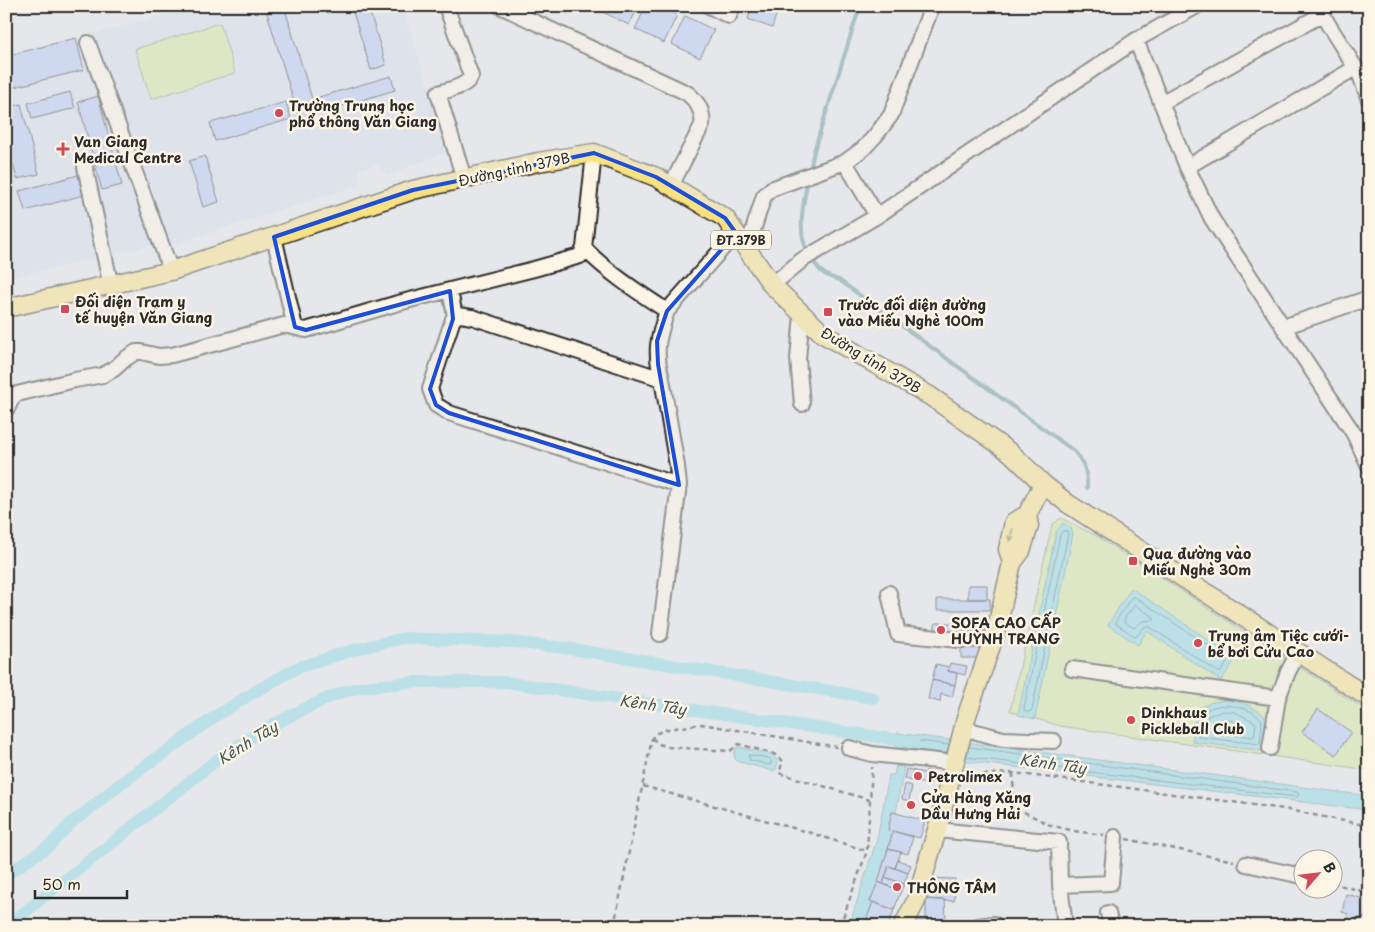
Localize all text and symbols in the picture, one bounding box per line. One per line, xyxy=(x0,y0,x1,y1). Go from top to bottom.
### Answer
place label: Trường Trung học phổ thông Văn Giang xyxy=(289,95,437,132)
marker: Trường Trung học phổ thông Văn Giang xyxy=(273,107,285,119)
place label: Van Giang Medical Centre xyxy=(74,131,182,168)
marker: Van Giang Medical Centre xyxy=(56,142,70,156)
street label: Đường tỉnh 379B xyxy=(456,147,572,191)
road number: ĐT.379B xyxy=(711,230,771,250)
place label: Đối diện Trạm y tế huyện Văn Giang xyxy=(75,291,212,328)
place label: Trước đối diện đường vào Miếu Nghè 100m xyxy=(838,294,986,331)
marker: Đối diện Trạm y tế huyện Văn Giang xyxy=(59,303,71,315)
marker: Trước đối diện đường vào Miếu Nghè 100m xyxy=(822,306,834,318)
street label: Đường tỉnh 379B xyxy=(817,322,925,398)
one-way arrow xyxy=(1007,528,1015,543)
place label: Qua đường vào Miếu Nghè 30m xyxy=(1143,543,1251,580)
marker: Qua đường vào Miếu Nghè 30m xyxy=(1127,555,1139,567)
place label: SOFA CAO CẤP HUỲNH TRANG xyxy=(951,611,1061,649)
marker: SOFA CAO CẤP HUỲNH TRANG xyxy=(935,624,947,636)
place label: Trung âm Tiệc cưới- bể bơi Cửu Cao xyxy=(1208,625,1350,662)
marker: Trung âm Tiệc cưới- bể bơi Cửu Cao xyxy=(1192,637,1204,649)
water label: Kênh Tây xyxy=(618,688,689,720)
place label: Dinkhaus Pickleball Club xyxy=(1141,702,1244,739)
water label: Kênh Tây xyxy=(212,714,283,770)
marker: Dinkhaus Pickleball Club xyxy=(1125,714,1137,726)
water label: Kênh Tây xyxy=(1018,747,1089,779)
place label: Petrolimex xyxy=(928,766,1002,787)
marker: Petrolimex xyxy=(912,770,924,782)
place label: Cửa Hàng Xăng Dầu Hưng Hải xyxy=(921,787,1031,824)
marker: Cửa Hàng Xăng Dầu Hưng Hải xyxy=(905,799,917,811)
north arrow xyxy=(1292,850,1342,900)
text: B xyxy=(1318,858,1341,877)
scale bar xyxy=(35,867,128,899)
text: 50 m xyxy=(42,872,81,895)
place label: THÔNG TÂM xyxy=(907,877,996,898)
marker: THÔNG TÂM xyxy=(891,881,903,893)

